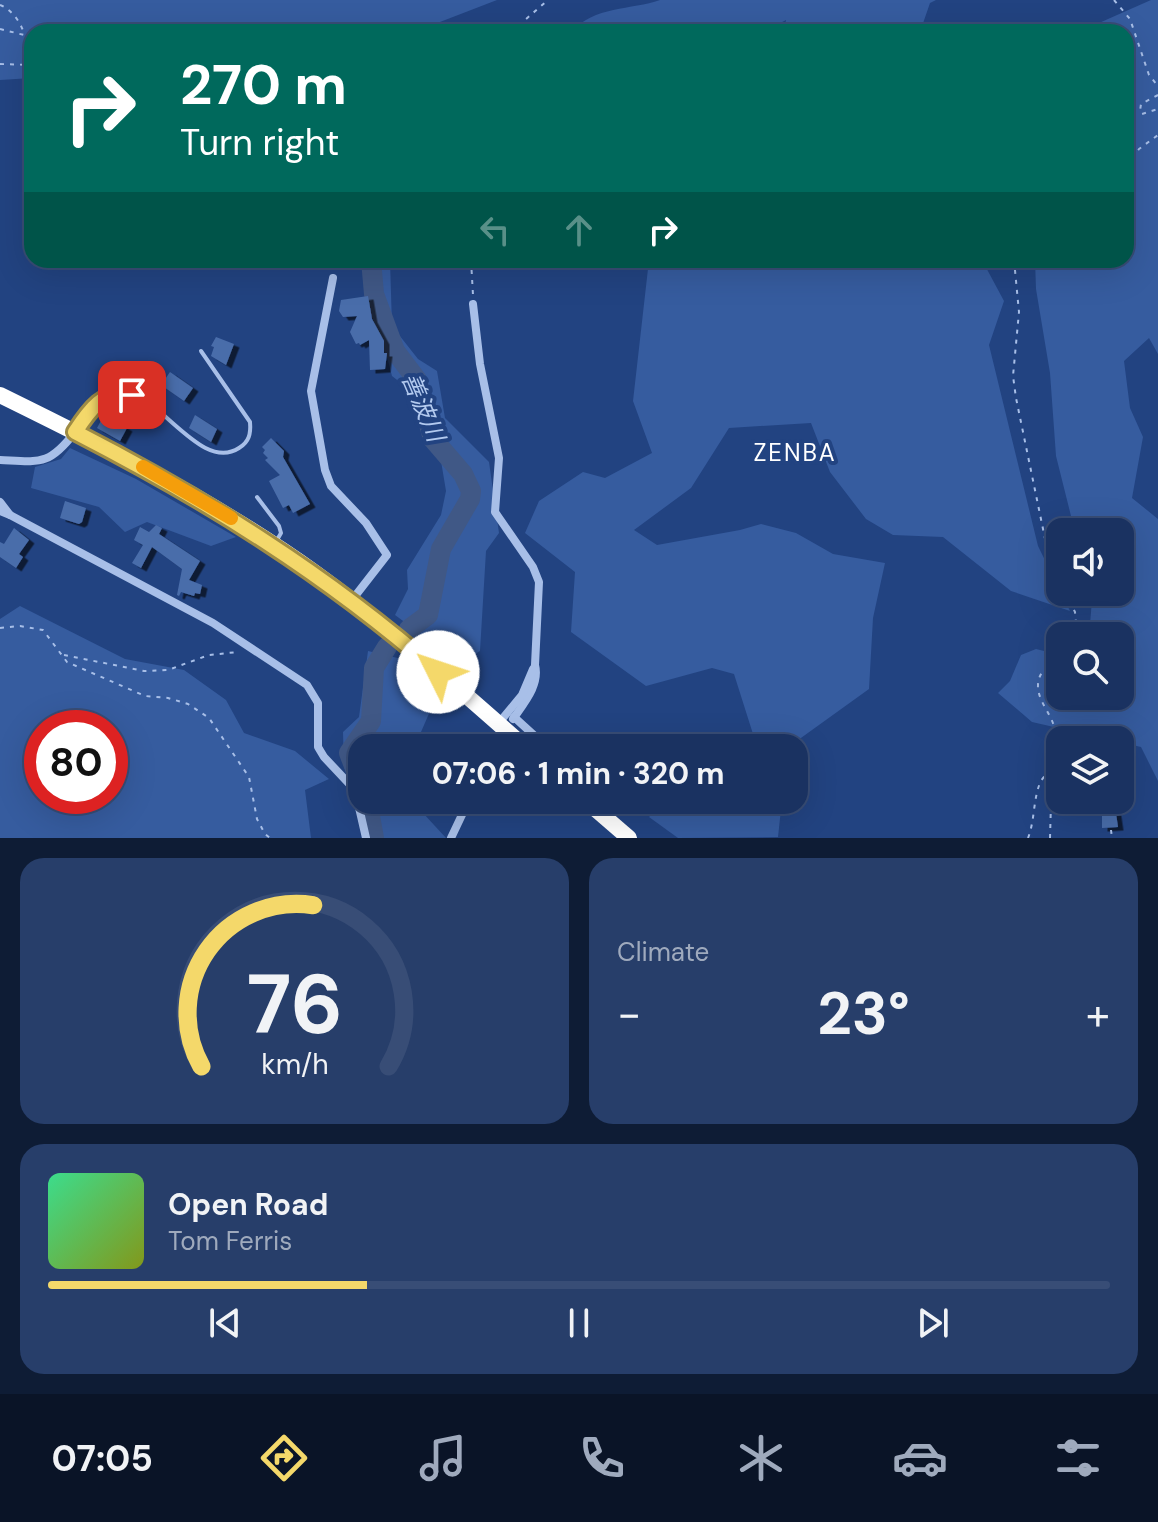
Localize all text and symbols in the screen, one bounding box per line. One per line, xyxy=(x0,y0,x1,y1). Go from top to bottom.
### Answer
text: 270 m xyxy=(180,48,347,121)
icon: right xyxy=(48,56,152,160)
text: Turn right xyxy=(180,119,339,166)
icon: left xyxy=(473,208,517,252)
icon: ahead xyxy=(557,208,601,252)
icon: right xyxy=(641,208,685,252)
pin xyxy=(98,361,166,429)
water label: 善波川 xyxy=(395,368,453,449)
icon: arrive xyxy=(110,373,154,417)
district label: ZENBA xyxy=(753,437,837,468)
map controls xyxy=(1046,518,1134,814)
button: sound xyxy=(1046,518,1134,606)
button: search xyxy=(1046,622,1134,710)
position arrow xyxy=(396,630,480,714)
speed limit sign: 80 xyxy=(24,710,128,814)
button: layers xyxy=(1046,726,1134,814)
text: 07:06 · 1 min · 320 m xyxy=(432,754,724,793)
text: Climate xyxy=(617,935,709,969)
text: 76 xyxy=(246,950,343,1059)
text: 23° xyxy=(817,974,910,1053)
text: − xyxy=(617,985,641,1043)
text: + xyxy=(1086,985,1110,1043)
text: km/h xyxy=(261,1046,328,1083)
text: Open Road xyxy=(168,1185,328,1224)
text: Tom Ferris xyxy=(168,1224,292,1258)
icon: previous xyxy=(203,1301,247,1345)
icon: pause xyxy=(557,1301,601,1345)
icon: next xyxy=(911,1301,955,1345)
icon: directions xyxy=(256,1430,312,1486)
icon: music xyxy=(415,1430,471,1486)
icon: phone xyxy=(574,1430,630,1486)
icon: climate xyxy=(733,1430,789,1486)
icon: car xyxy=(892,1430,948,1486)
icon: filters xyxy=(1050,1430,1106,1486)
text: 07:05 xyxy=(51,1435,153,1482)

